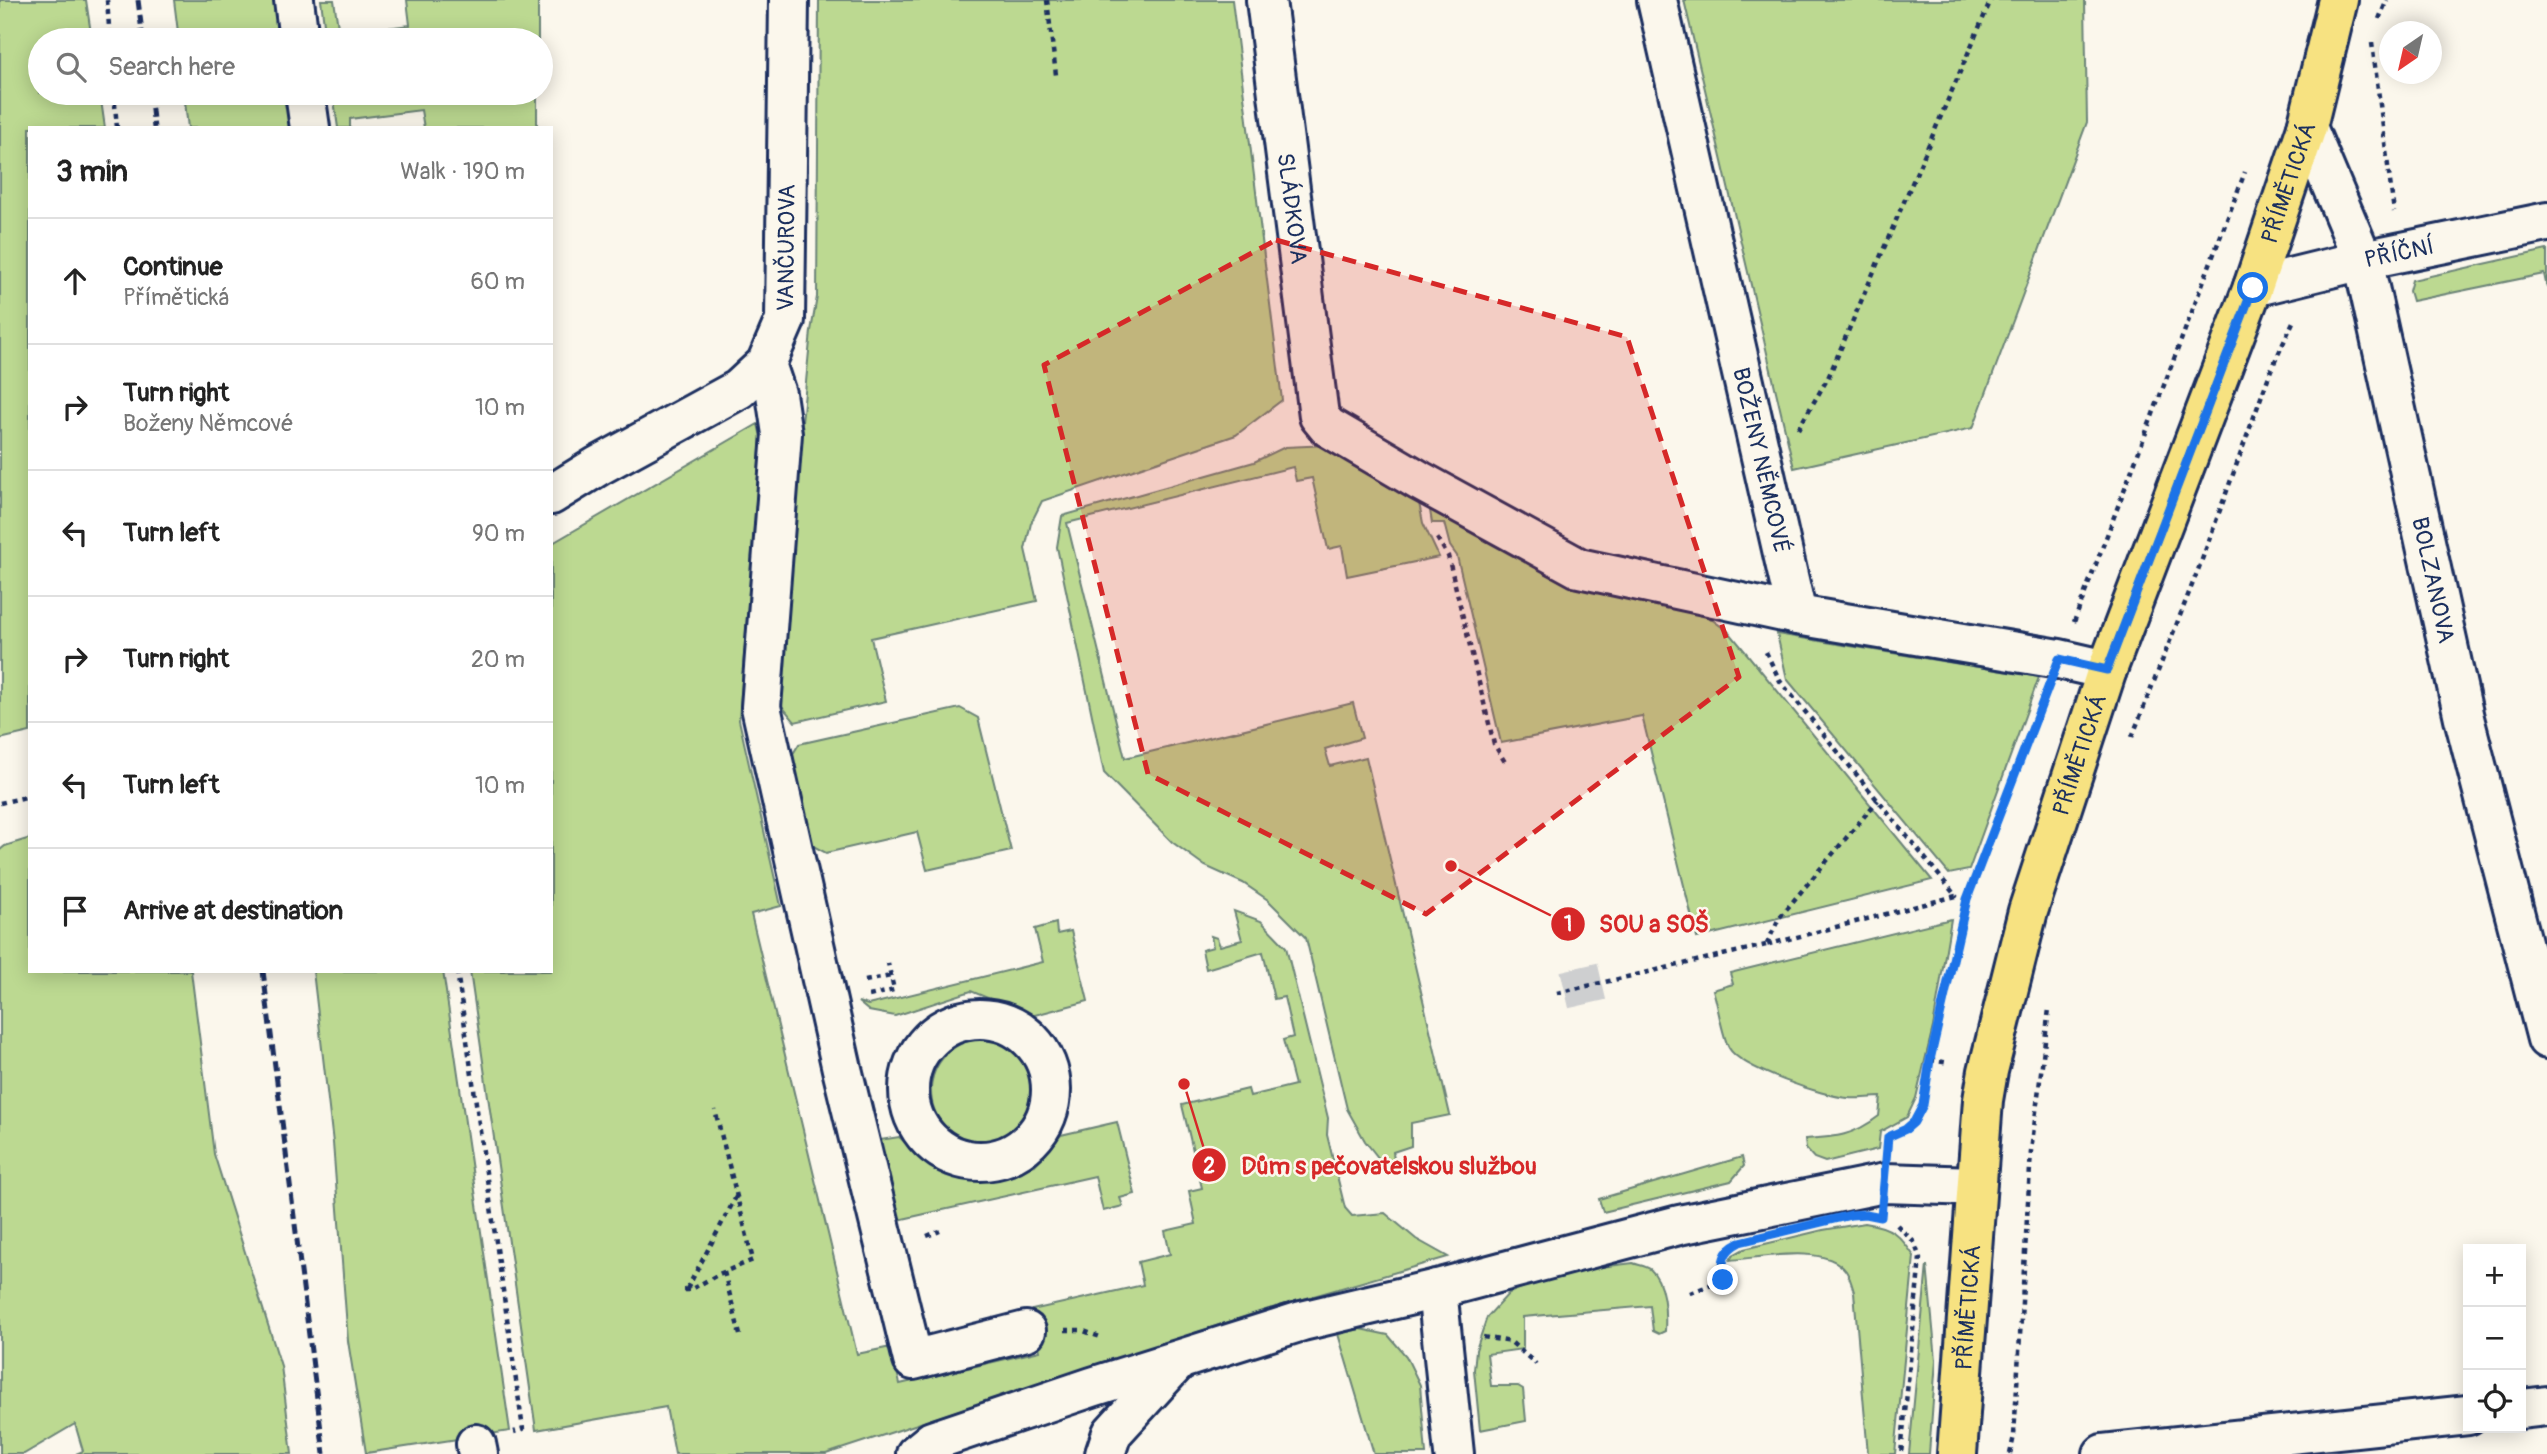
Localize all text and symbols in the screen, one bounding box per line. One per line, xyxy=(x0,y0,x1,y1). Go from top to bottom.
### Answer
north arrow xyxy=(2379,21,2442,84)
search box xyxy=(28,28,553,105)
icon: search xyxy=(52,48,90,86)
text: Search here xyxy=(108,51,235,83)
street label: PŘÍMĚTICKÁ xyxy=(2254,118,2322,247)
street label: SLÁDKOVA xyxy=(1271,151,1314,266)
text: 3 min xyxy=(56,153,128,190)
text: Walk · 190 m xyxy=(400,157,525,186)
street label: VANČUROVA xyxy=(771,184,801,311)
street label: PŘÍČNÍ xyxy=(2362,231,2437,274)
text: Continue xyxy=(123,251,223,283)
icon: ahead xyxy=(56,262,94,300)
text: 60 m xyxy=(470,267,525,296)
route start xyxy=(2237,272,2268,303)
text: Přímětická xyxy=(123,283,229,312)
street label: BOŽENY NĚMCOVÉ xyxy=(1727,364,1797,556)
text: Turn right xyxy=(123,377,229,409)
icon: right xyxy=(56,388,94,426)
text: 10 m xyxy=(475,393,525,422)
text: Boženy Němcové xyxy=(123,409,293,438)
icon: left xyxy=(56,514,94,552)
street label: BOLZANOVA xyxy=(2406,514,2462,646)
text: Turn left xyxy=(123,517,219,549)
text: 90 m xyxy=(472,519,525,548)
icon: right xyxy=(56,640,94,678)
text: Turn right xyxy=(123,643,229,675)
text: 20 m xyxy=(471,645,525,674)
street label: PŘÍMĚTICKÁ xyxy=(2046,690,2113,819)
icon: left xyxy=(56,766,94,804)
text: Turn left xyxy=(123,769,219,801)
text: 10 m xyxy=(475,771,525,800)
icon: arrive xyxy=(56,892,94,930)
text: Arrive at destination xyxy=(123,895,343,927)
callout: SOU a SOŠ xyxy=(1550,901,1723,946)
text: SOU a SOŠ xyxy=(1599,909,1709,939)
text: 1 xyxy=(1564,911,1572,938)
callout: Dům s pečovatelskou službou xyxy=(1192,1143,1550,1188)
text: Dům s pečovatelskou službou xyxy=(1241,1152,1537,1181)
text: 2 xyxy=(1203,1153,1215,1180)
street label: PŘÍMĚTICKÁ xyxy=(1949,1243,1987,1371)
map controls xyxy=(2463,1244,2526,1433)
button: + xyxy=(2463,1244,2526,1307)
route end xyxy=(1707,1264,1738,1295)
button: − xyxy=(2463,1307,2526,1370)
button: locate xyxy=(2463,1370,2526,1433)

